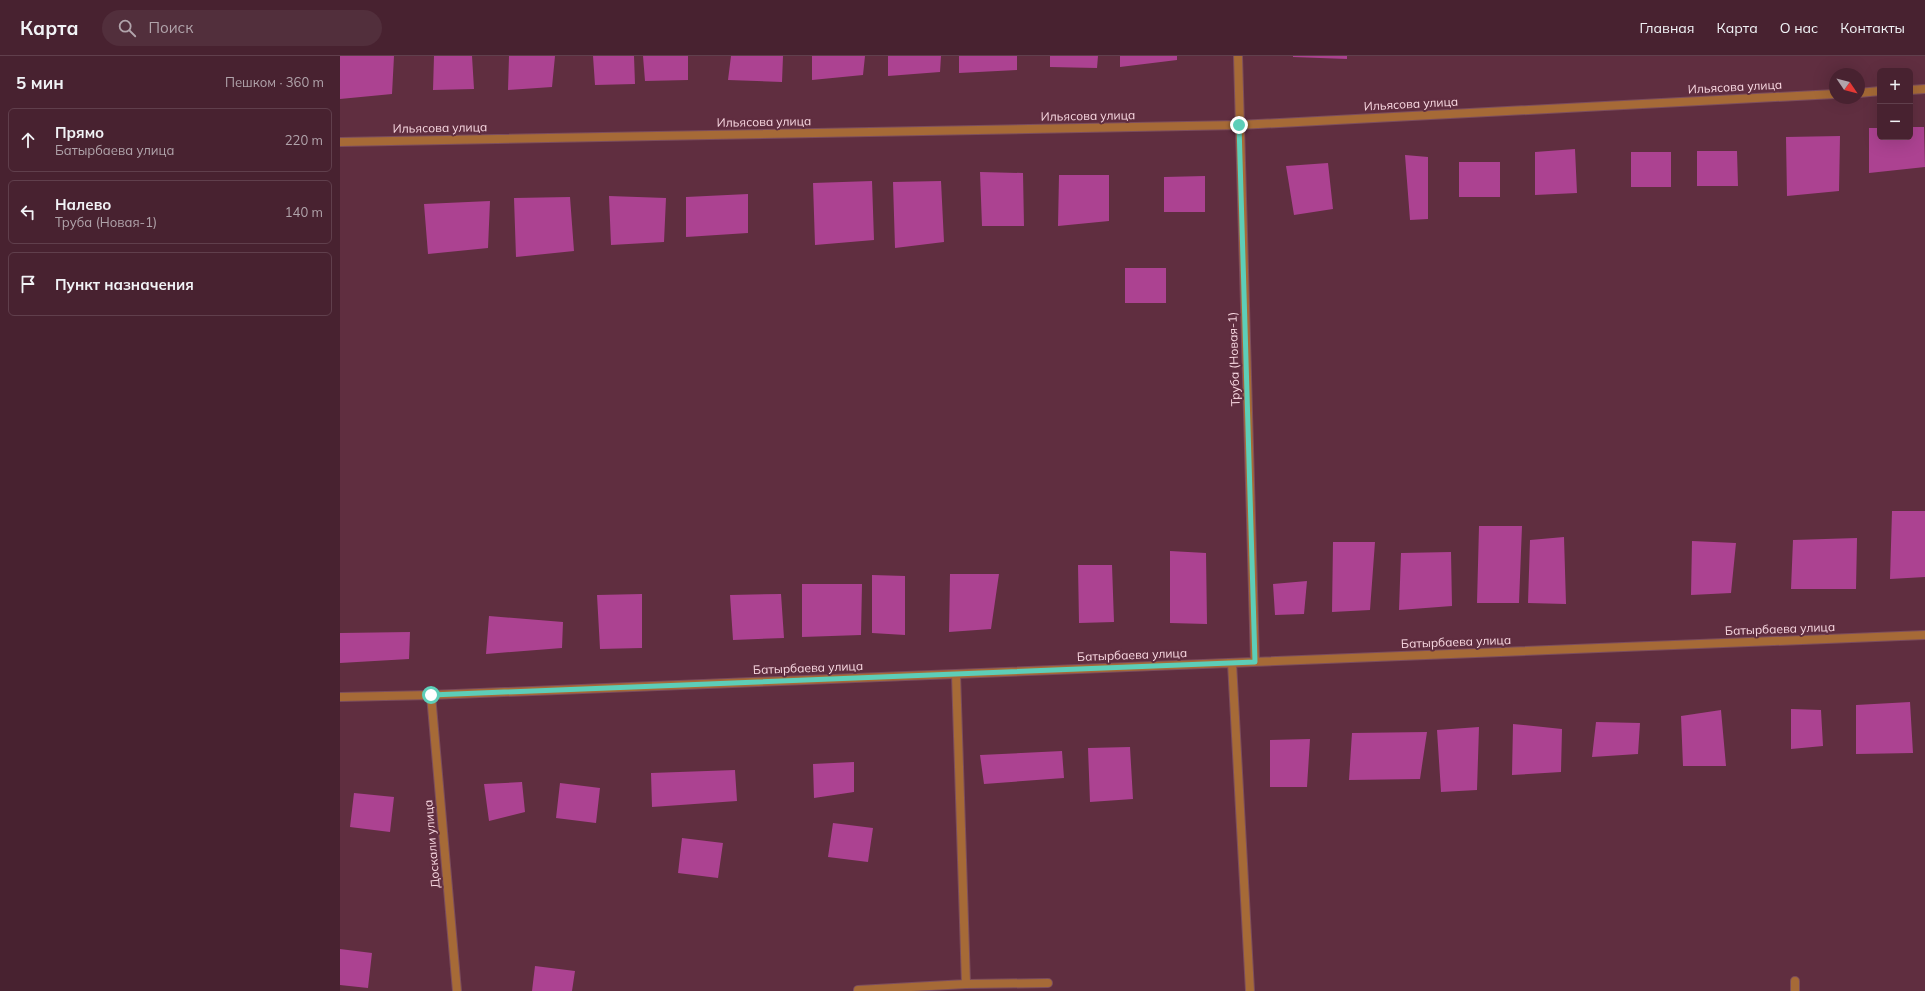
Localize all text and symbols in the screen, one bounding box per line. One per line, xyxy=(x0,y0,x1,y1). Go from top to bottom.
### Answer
search box xyxy=(102,10,382,46)
text: Карта xyxy=(20,16,78,40)
icon: search xyxy=(116,17,138,39)
text: Поиск xyxy=(148,18,193,37)
text: Главная xyxy=(1640,19,1695,37)
text: Карта xyxy=(1717,19,1758,37)
text: О нас xyxy=(1780,19,1818,37)
text: Контакты xyxy=(1840,19,1905,37)
north arrow xyxy=(1829,68,1865,104)
map controls xyxy=(1877,68,1913,140)
button: + xyxy=(1877,68,1913,104)
text: 5 мин xyxy=(16,72,64,93)
text: Пешком · 360 m xyxy=(225,74,324,90)
street label: Ильясова улица xyxy=(1687,77,1783,96)
street label: Ильясова улица xyxy=(1363,94,1459,113)
button: − xyxy=(1877,104,1913,140)
street label: Ильясова улица xyxy=(1041,107,1135,124)
street label: Ильясова улица xyxy=(717,113,811,130)
route end xyxy=(1230,116,1248,134)
street label: Ильясова улица xyxy=(393,119,487,136)
text: Прямо xyxy=(55,123,104,142)
icon: ahead xyxy=(17,129,39,151)
text: 220 m xyxy=(285,132,323,148)
text: Батырбаева улица xyxy=(55,142,174,158)
text: Налево xyxy=(55,195,111,214)
icon: left xyxy=(17,201,39,223)
text: 140 m xyxy=(285,204,323,220)
text: Труба (Новая-1) xyxy=(55,214,157,230)
icon: arrive xyxy=(17,273,39,295)
text: Пункт назначения xyxy=(55,275,194,294)
street label: Труба (Новая-1) xyxy=(1224,312,1243,406)
street label: Батырбаева улица xyxy=(1725,619,1835,638)
street label: Батырбаева улица xyxy=(1401,632,1511,651)
street label: Батырбаева улица xyxy=(1077,645,1187,664)
street label: Батырбаева улица xyxy=(753,658,863,677)
route start xyxy=(422,686,440,704)
street label: Доскали улица xyxy=(420,799,443,889)

